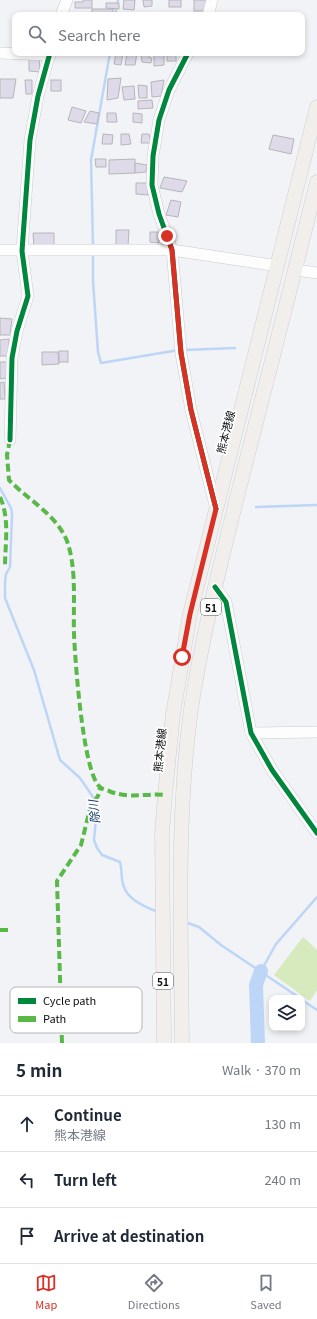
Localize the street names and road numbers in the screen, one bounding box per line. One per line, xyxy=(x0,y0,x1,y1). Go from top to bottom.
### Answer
street label: 熊本港線 xyxy=(212,409,238,455)
road number: 51 xyxy=(201,599,221,615)
street label: 熊本港線 xyxy=(149,727,169,773)
road number: 51 xyxy=(153,973,173,989)

